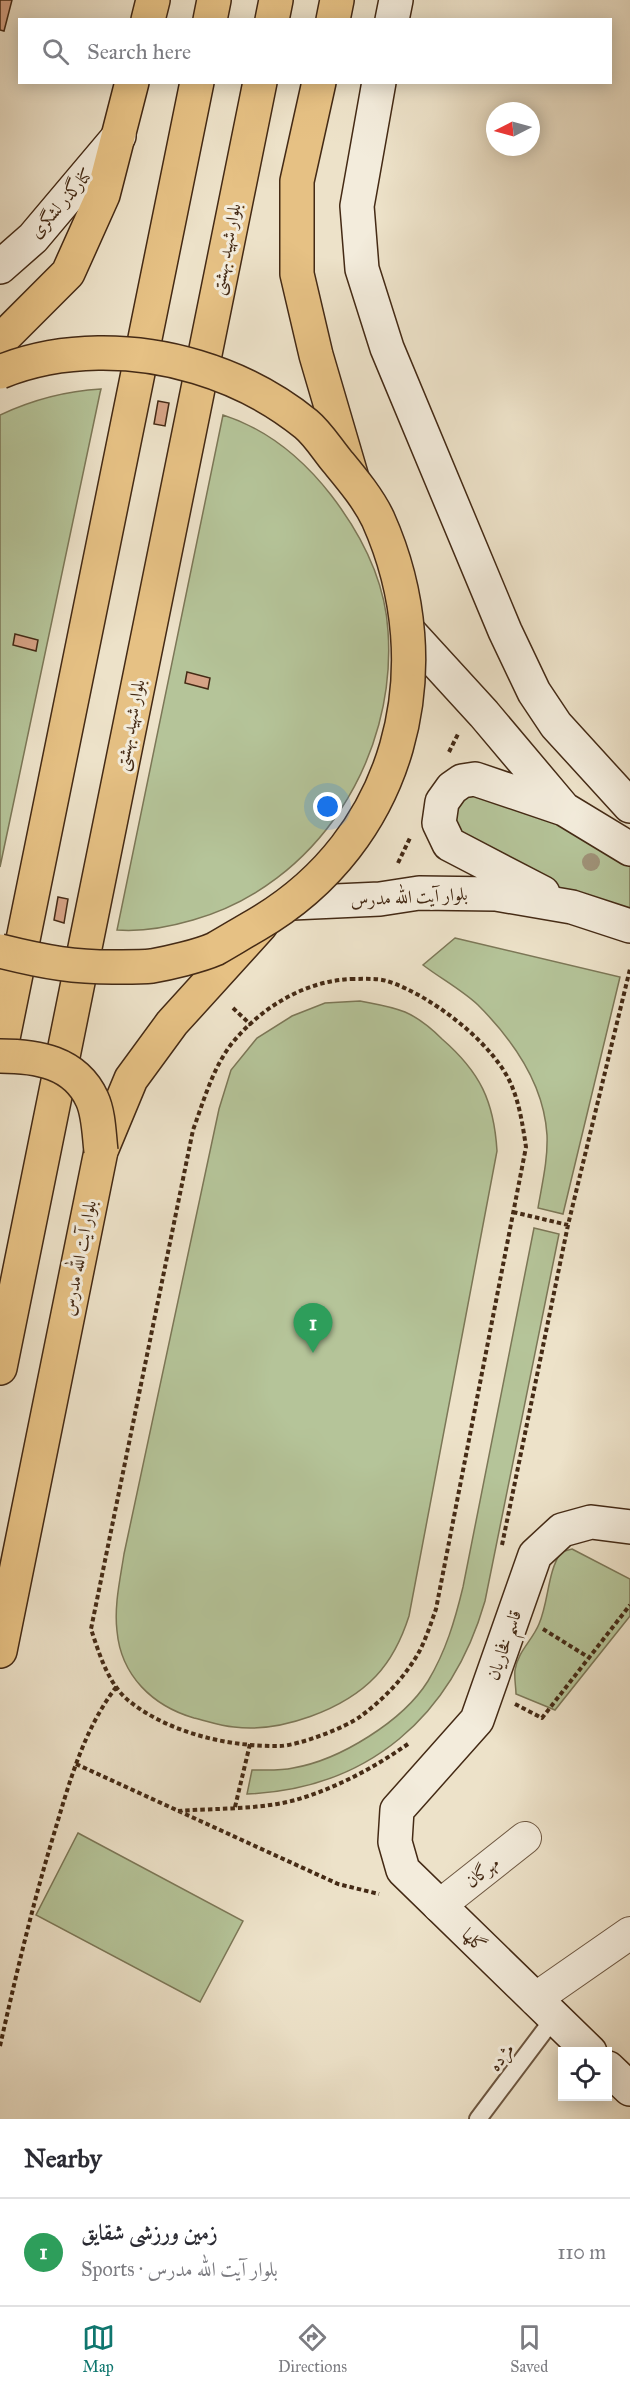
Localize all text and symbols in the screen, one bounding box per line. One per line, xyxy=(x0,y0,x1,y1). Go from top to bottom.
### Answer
search box xyxy=(18,18,612,84)
icon: search xyxy=(39,35,72,68)
text: Search here xyxy=(87,38,191,65)
north arrow xyxy=(486,102,540,156)
street label: کنارگذر لشگری xyxy=(23,162,98,243)
street label: بلوار شهید بهشتی xyxy=(206,201,248,297)
street label: بلوار شهید بهشتی xyxy=(110,677,152,773)
your location xyxy=(313,792,342,821)
street label: بلوار آیت الله مدرس xyxy=(350,880,468,912)
street label: بلوار آیت الله مدرس xyxy=(54,1198,102,1318)
pin: 1 xyxy=(294,1304,332,1353)
street label: قاسم فخاریان xyxy=(482,1607,533,1685)
street label: مهرگان xyxy=(461,1852,504,1893)
street label: گلها xyxy=(457,1923,491,1957)
street label: مژده xyxy=(483,2039,520,2077)
map controls xyxy=(558,2047,612,2101)
button: locate xyxy=(558,2047,612,2101)
text: Nearby xyxy=(24,2142,102,2174)
text: زمین ورزشی شقایق xyxy=(81,2219,218,2246)
text: 1 xyxy=(40,2240,47,2264)
text: 110 m xyxy=(558,2240,606,2264)
text: Sports · بلوار آیت الله مدرس xyxy=(81,2257,278,2281)
tab: Map xyxy=(82,2321,115,2376)
tab: Directions xyxy=(278,2321,347,2376)
tab: Saved xyxy=(510,2321,548,2376)

